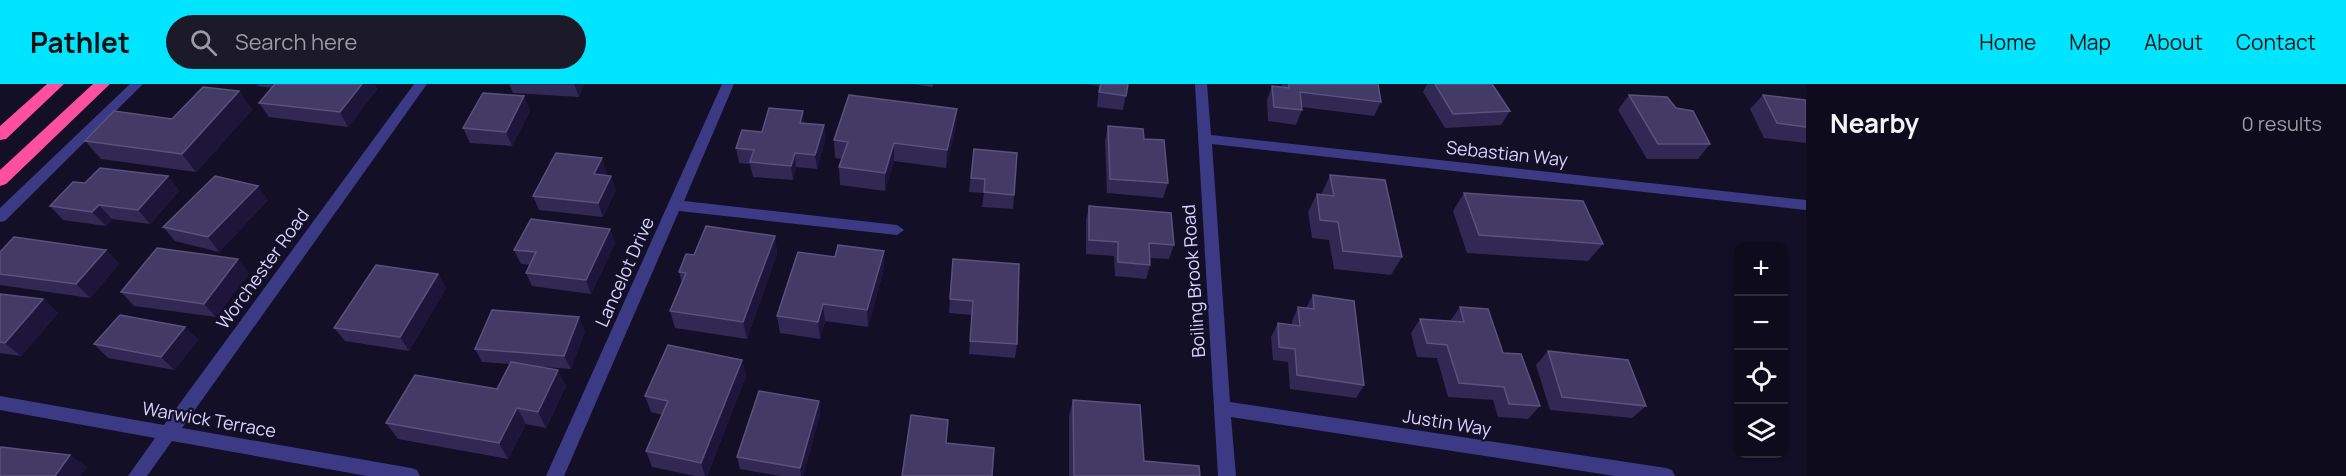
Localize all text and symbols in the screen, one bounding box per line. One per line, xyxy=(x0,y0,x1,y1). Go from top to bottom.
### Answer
search box xyxy=(166,15,586,69)
text: Pathlet xyxy=(30,23,130,61)
icon: search xyxy=(187,26,220,59)
text: Search here xyxy=(235,27,357,57)
text: Home xyxy=(1979,28,2036,56)
text: Map xyxy=(2069,28,2111,56)
text: About xyxy=(2144,28,2203,56)
text: Contact xyxy=(2236,28,2316,56)
text: Nearby xyxy=(1830,105,1919,141)
text: 0 results xyxy=(2242,110,2322,137)
street label: Sebastian Way xyxy=(1445,135,1570,171)
street label: Worchester Road xyxy=(210,203,314,333)
street label: Boiling Brook Road xyxy=(1176,204,1210,358)
street label: Lancelot Drive xyxy=(589,213,659,330)
map controls xyxy=(1734,242,1788,458)
button: + xyxy=(1734,242,1788,296)
button: − xyxy=(1734,296,1788,350)
button: locate xyxy=(1734,350,1788,404)
street label: Warwick Terrace xyxy=(140,395,278,443)
street label: Justin Way xyxy=(1401,403,1494,441)
button: layers xyxy=(1734,404,1788,458)

